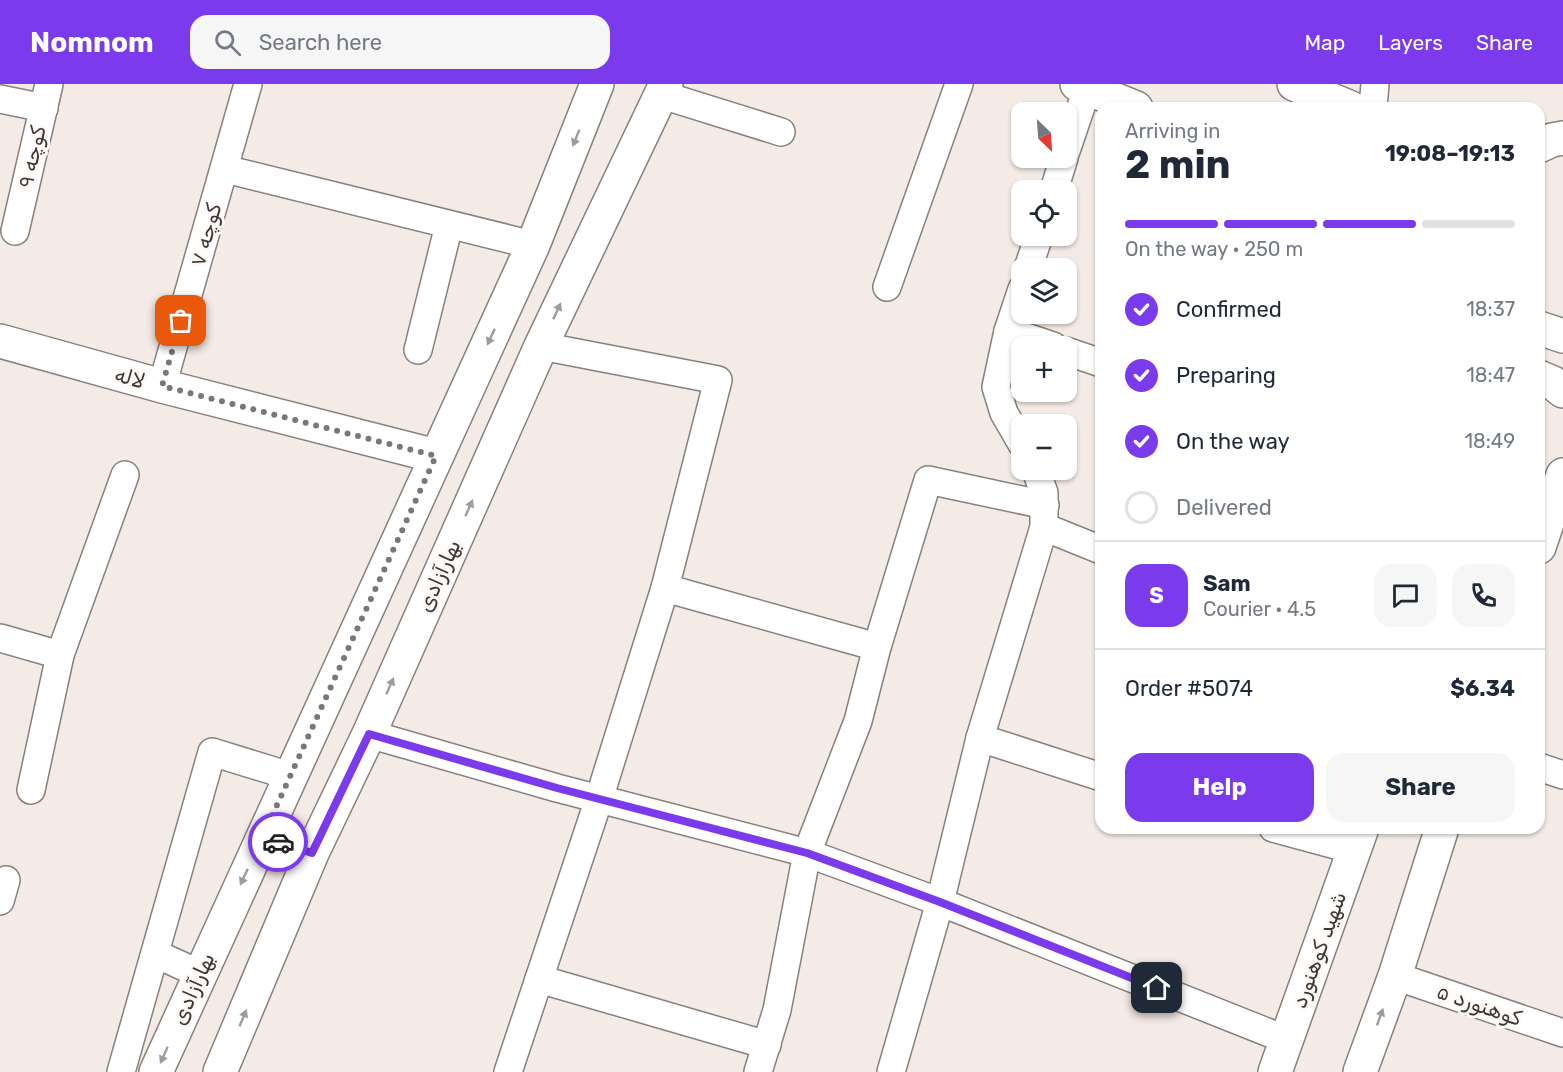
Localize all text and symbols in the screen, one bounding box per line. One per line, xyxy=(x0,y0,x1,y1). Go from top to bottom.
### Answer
search box xyxy=(190,15,610,69)
text: Nomnom xyxy=(30,26,154,59)
icon: search xyxy=(211,26,244,59)
text: Search here xyxy=(259,29,382,56)
text: Map xyxy=(1304,30,1345,55)
text: Layers xyxy=(1378,30,1443,55)
text: Share xyxy=(1476,30,1533,55)
north arrow xyxy=(1011,102,1077,168)
map controls xyxy=(1011,102,1077,480)
text: Arriving in xyxy=(1125,119,1220,143)
street label: کوچه ۹ xyxy=(12,123,52,191)
one-way arrow xyxy=(571,130,581,148)
text: 19:08–19:13 xyxy=(1385,140,1515,167)
text: 2 min xyxy=(1125,142,1231,188)
button: locate xyxy=(1011,180,1077,246)
street label: کوچه ۷ xyxy=(185,200,228,269)
text: On the way · 250 m xyxy=(1125,237,1303,261)
button: layers xyxy=(1011,258,1077,324)
icon: check xyxy=(1125,293,1158,326)
pin xyxy=(155,295,206,346)
text: Confirmed xyxy=(1176,296,1282,323)
text: 18:37 xyxy=(1466,297,1515,321)
one-way arrow xyxy=(553,302,562,319)
icon: bag xyxy=(164,304,197,337)
one-way arrow xyxy=(486,328,495,345)
button: + xyxy=(1011,336,1077,402)
icon: check xyxy=(1125,359,1158,392)
street label: لاله xyxy=(112,361,148,394)
text: Preparing xyxy=(1176,362,1276,389)
text: 18:47 xyxy=(1466,363,1515,387)
button: − xyxy=(1011,414,1077,480)
icon: check xyxy=(1125,425,1158,458)
text: On the way xyxy=(1176,428,1290,455)
text: 18:49 xyxy=(1464,429,1515,453)
text: Delivered xyxy=(1176,494,1272,521)
one-way arrow xyxy=(464,499,474,517)
street label: بهارآزادی xyxy=(412,536,466,616)
button: chat xyxy=(1374,564,1437,627)
button: phone xyxy=(1452,564,1515,627)
text: Sam xyxy=(1203,570,1251,597)
text: S xyxy=(1149,582,1164,609)
text: Courier · 4.5 xyxy=(1203,597,1316,621)
text: Order #5074 xyxy=(1125,675,1253,702)
text: $6.34 xyxy=(1450,675,1515,702)
one-way arrow xyxy=(385,677,395,695)
button: Help xyxy=(1125,753,1314,822)
button: Share xyxy=(1326,753,1515,822)
courier xyxy=(248,812,308,872)
icon: car xyxy=(262,826,295,859)
one-way arrow xyxy=(240,869,249,886)
street label: شهید کوهنورد xyxy=(1286,888,1351,1012)
street label: بهارآزادی xyxy=(166,949,220,1029)
pin xyxy=(1131,962,1182,1013)
icon: home xyxy=(1140,971,1173,1004)
street label: کوهنورد ۵ xyxy=(1433,978,1526,1031)
one-way arrow xyxy=(1376,1008,1386,1026)
one-way arrow xyxy=(239,1009,248,1027)
one-way arrow xyxy=(159,1046,168,1063)

